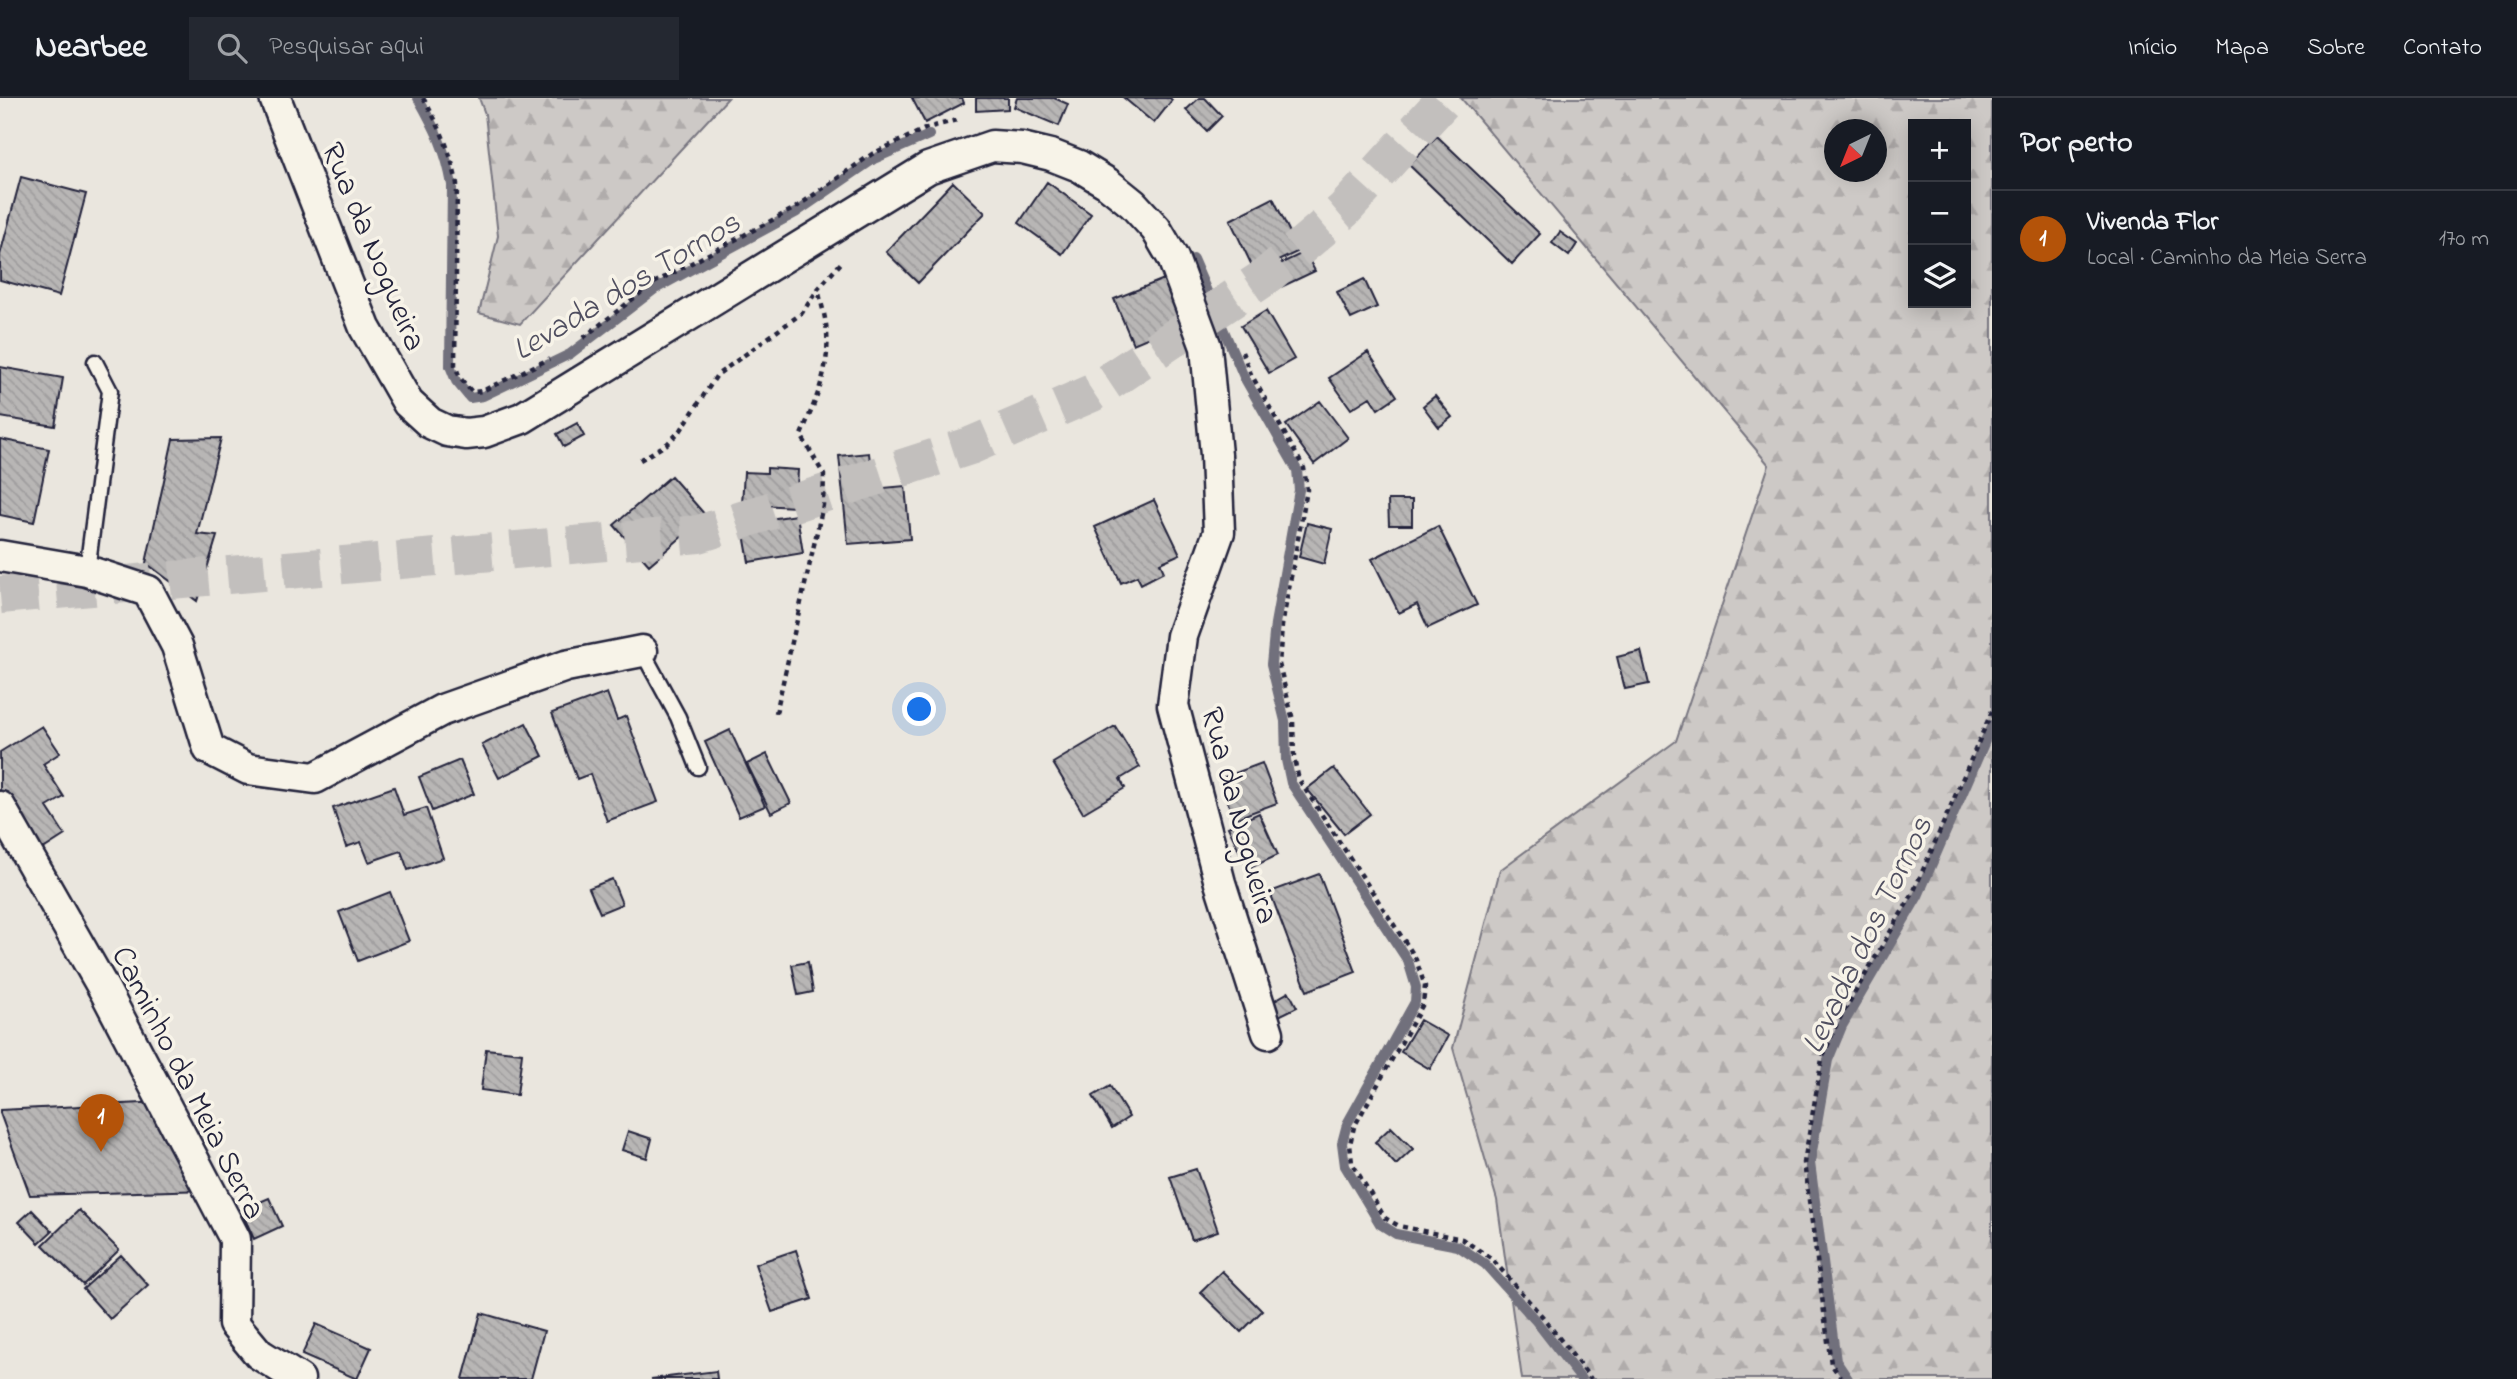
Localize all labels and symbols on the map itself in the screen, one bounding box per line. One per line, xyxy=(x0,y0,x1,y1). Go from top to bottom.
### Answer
north arrow xyxy=(1824,119,1887,182)
street label: Rua da Nogueira xyxy=(307,136,437,359)
water label: Levada dos Tornos xyxy=(504,200,750,374)
your location xyxy=(902,692,936,726)
street label: Rua da Nogueira xyxy=(1186,702,1289,929)
water label: Levada dos Tornos xyxy=(1790,809,1947,1062)
street label: Caminho da Meia Serra xyxy=(98,939,276,1228)
pin: 1 xyxy=(78,1094,124,1152)

